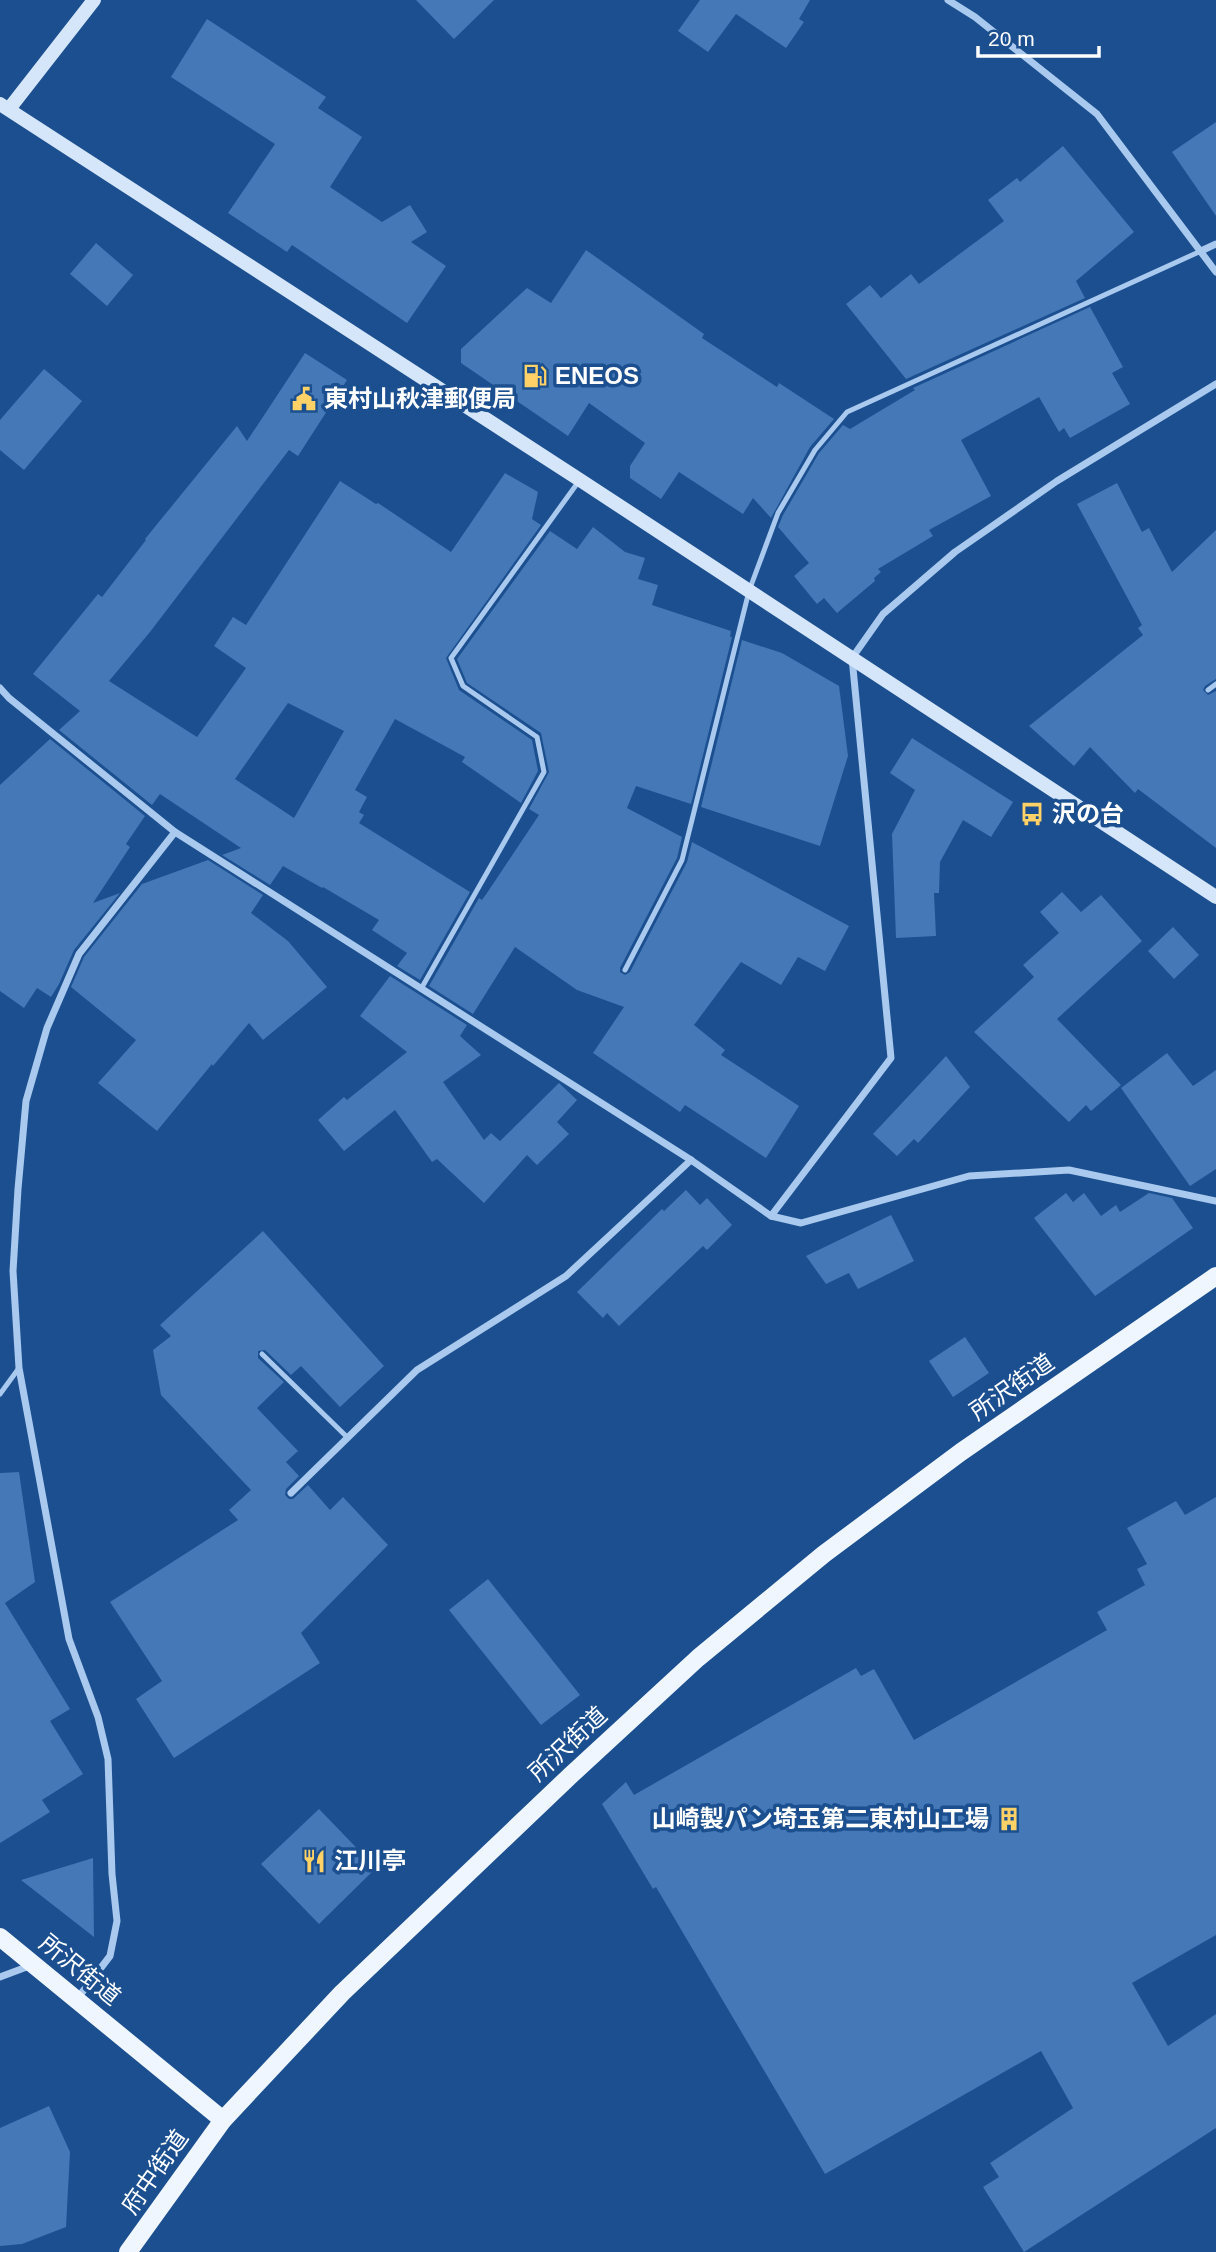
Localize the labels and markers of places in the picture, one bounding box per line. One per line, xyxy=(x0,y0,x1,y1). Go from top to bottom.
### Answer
fuel station icon: ENEOS xyxy=(521,362,549,390)
place label: ENEOS xyxy=(555,362,639,389)
public building icon: 東村山秋津郵便局 xyxy=(290,385,318,413)
place label: 東村山秋津郵便局 xyxy=(324,385,516,412)
bus stop icon: 沢の台 xyxy=(1018,800,1046,828)
place label: 沢の台 xyxy=(1052,800,1124,827)
place label: 山崎製パン埼玉第二東村山工場 xyxy=(652,1805,989,1832)
building icon: 山崎製パン埼玉第二東村山工場 xyxy=(995,1805,1023,1833)
restaurant icon: 江川亭 xyxy=(300,1847,328,1875)
place label: 江川亭 xyxy=(334,1847,406,1874)

